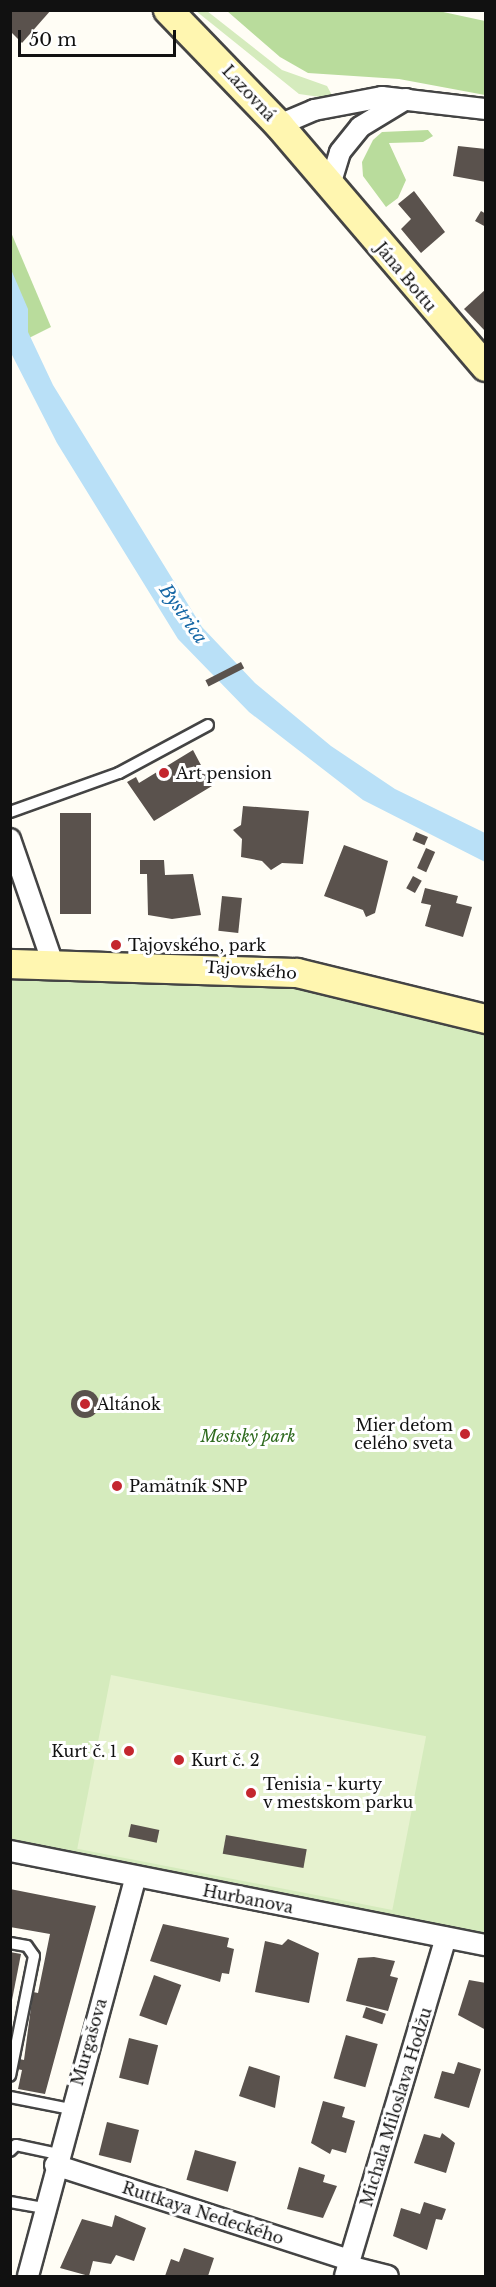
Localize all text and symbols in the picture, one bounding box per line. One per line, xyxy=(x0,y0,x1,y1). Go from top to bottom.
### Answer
scale bar xyxy=(21,18,178,56)
text: 50 m xyxy=(29,29,77,51)
street label: Lazovná xyxy=(218,61,280,125)
street label: Jána Bottu xyxy=(371,238,441,316)
water label: Bystrica xyxy=(155,580,211,648)
place label: Art pension xyxy=(176,763,272,783)
marker: Art pension xyxy=(157,766,171,780)
place label: Tajovského, park xyxy=(128,935,266,955)
marker: Tajovského, park xyxy=(109,938,123,952)
street label: Tajovského xyxy=(205,957,297,983)
place label: Altánok xyxy=(97,1394,161,1414)
marker: Altánok xyxy=(78,1397,92,1411)
place label: Mier deťom celého sveta xyxy=(354,1415,453,1453)
park label: Mestský park xyxy=(200,1426,296,1446)
marker: Mier deťom celého sveta xyxy=(458,1427,472,1441)
place label: Pamätník SNP xyxy=(129,1476,247,1496)
marker: Pamätník SNP xyxy=(110,1479,124,1493)
place label: Kurt č. 1 xyxy=(51,1741,117,1761)
marker: Kurt č. 1 xyxy=(122,1744,136,1758)
place label: Kurt č. 2 xyxy=(191,1750,260,1770)
marker: Kurt č. 2 xyxy=(172,1753,186,1767)
place label: Tenisia - kurty v mestskom parku xyxy=(263,1774,414,1812)
marker: Tenisia - kurty v mestskom parku xyxy=(244,1786,258,1800)
street label: Hurbanova xyxy=(201,1881,295,1917)
street label: Murgašova xyxy=(67,1996,111,2088)
street label: Michala Miloslava Hodžu xyxy=(356,2005,436,2209)
street label: Ruttkaya Nedeckého xyxy=(120,2178,286,2248)

